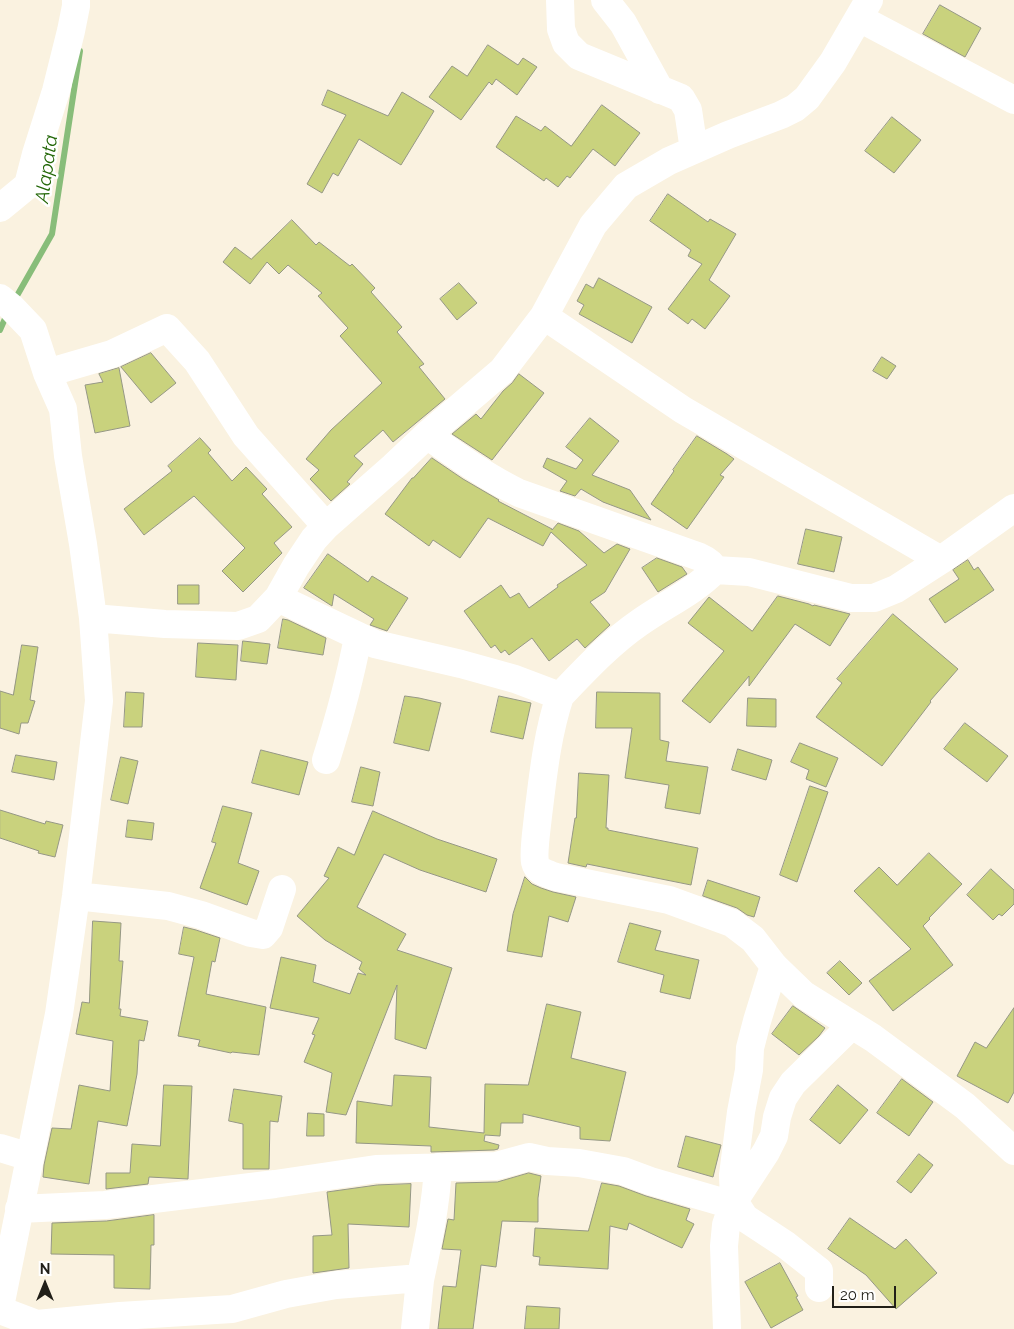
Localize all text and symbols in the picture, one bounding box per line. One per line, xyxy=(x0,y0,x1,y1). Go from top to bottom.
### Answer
water label: Alapata xyxy=(31,133,63,205)
north arrow xyxy=(20,1259,70,1309)
text: N xyxy=(40,1261,50,1277)
scale bar xyxy=(834,1276,898,1308)
text: 20 m xyxy=(840,1286,875,1304)

